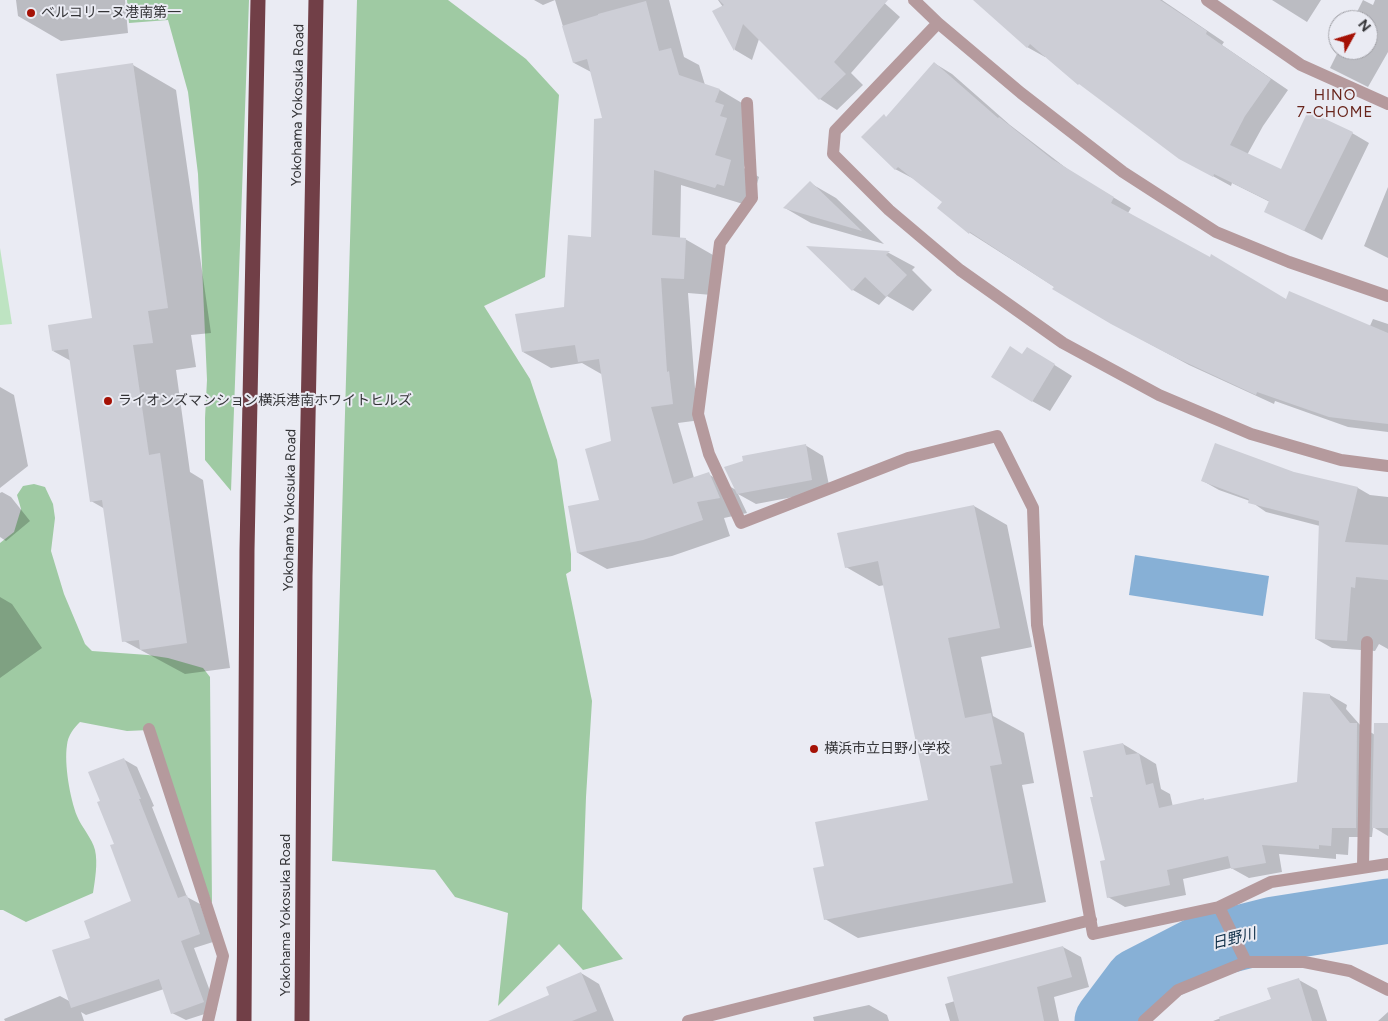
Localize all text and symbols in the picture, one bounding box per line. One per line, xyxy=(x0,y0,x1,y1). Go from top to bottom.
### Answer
place label: ベルコリーヌ港南第一 xyxy=(41,5,181,21)
marker: ベルコリーヌ港南第一 xyxy=(25,7,37,19)
north arrow xyxy=(1328,10,1378,60)
text: N xyxy=(1354,16,1374,35)
street label: Yokohama Yokosuka Road xyxy=(288,24,308,186)
district label: HINO 7-CHOME xyxy=(1296,87,1374,122)
place label: ライオンズマンション横浜港南ホワイトヒルズ xyxy=(118,393,412,409)
marker: ライオンズマンション横浜港南ホワイトヒルズ xyxy=(102,395,114,407)
street label: Yokohama Yokosuka Road xyxy=(280,429,300,591)
place label: 横浜市立日野小学校 xyxy=(824,741,950,757)
marker: 横浜市立日野小学校 xyxy=(808,743,820,755)
street label: Yokohama Yokosuka Road xyxy=(278,834,294,996)
water label: 日野川 xyxy=(1210,925,1258,953)

